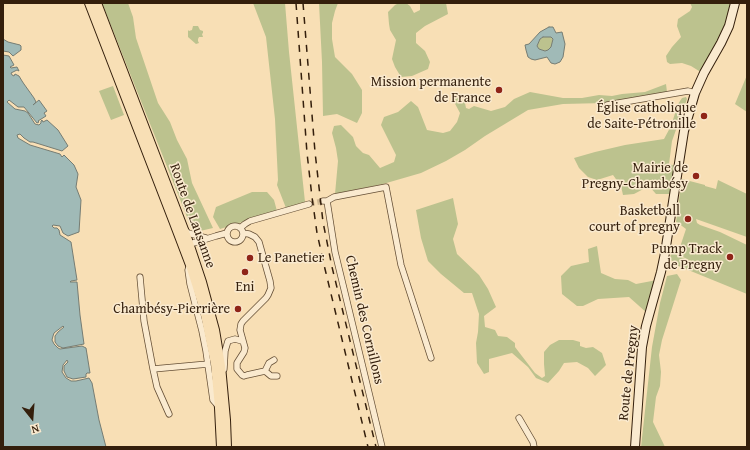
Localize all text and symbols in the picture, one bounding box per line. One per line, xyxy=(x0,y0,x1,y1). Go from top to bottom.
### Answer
place label: Mission permanente de France xyxy=(371,74,491,106)
marker: Mission permanente de France xyxy=(494,85,504,95)
place label: Église catholique de Saite-Pétronille xyxy=(587,100,696,132)
marker: Église catholique de Saite-Pétronille xyxy=(699,111,709,121)
place label: Mairie de Pregny-Chambésy xyxy=(582,160,688,192)
street label: Route de Lausanne xyxy=(165,161,219,271)
marker: Mairie de Pregny-Chambésy xyxy=(691,171,701,181)
place label: Basketball court of pregny xyxy=(589,203,680,236)
marker: Basketball court of pregny xyxy=(683,214,693,224)
place label: Pump Track de Pregny xyxy=(652,241,722,274)
place label: Le Panetier xyxy=(258,250,324,266)
marker: Pump Track de Pregny xyxy=(725,252,735,262)
marker: Le Panetier xyxy=(245,253,255,263)
street label: Chemin des Cornillons xyxy=(341,254,387,386)
marker: Eni xyxy=(240,267,250,277)
place label: Eni xyxy=(236,279,254,295)
place label: Chambésy-Pierrière xyxy=(113,301,230,317)
marker: Chambésy-Pierrière xyxy=(233,304,243,314)
street label: Route de Pregny xyxy=(616,324,642,422)
north arrow xyxy=(12,398,52,438)
text: N xyxy=(30,421,41,438)

